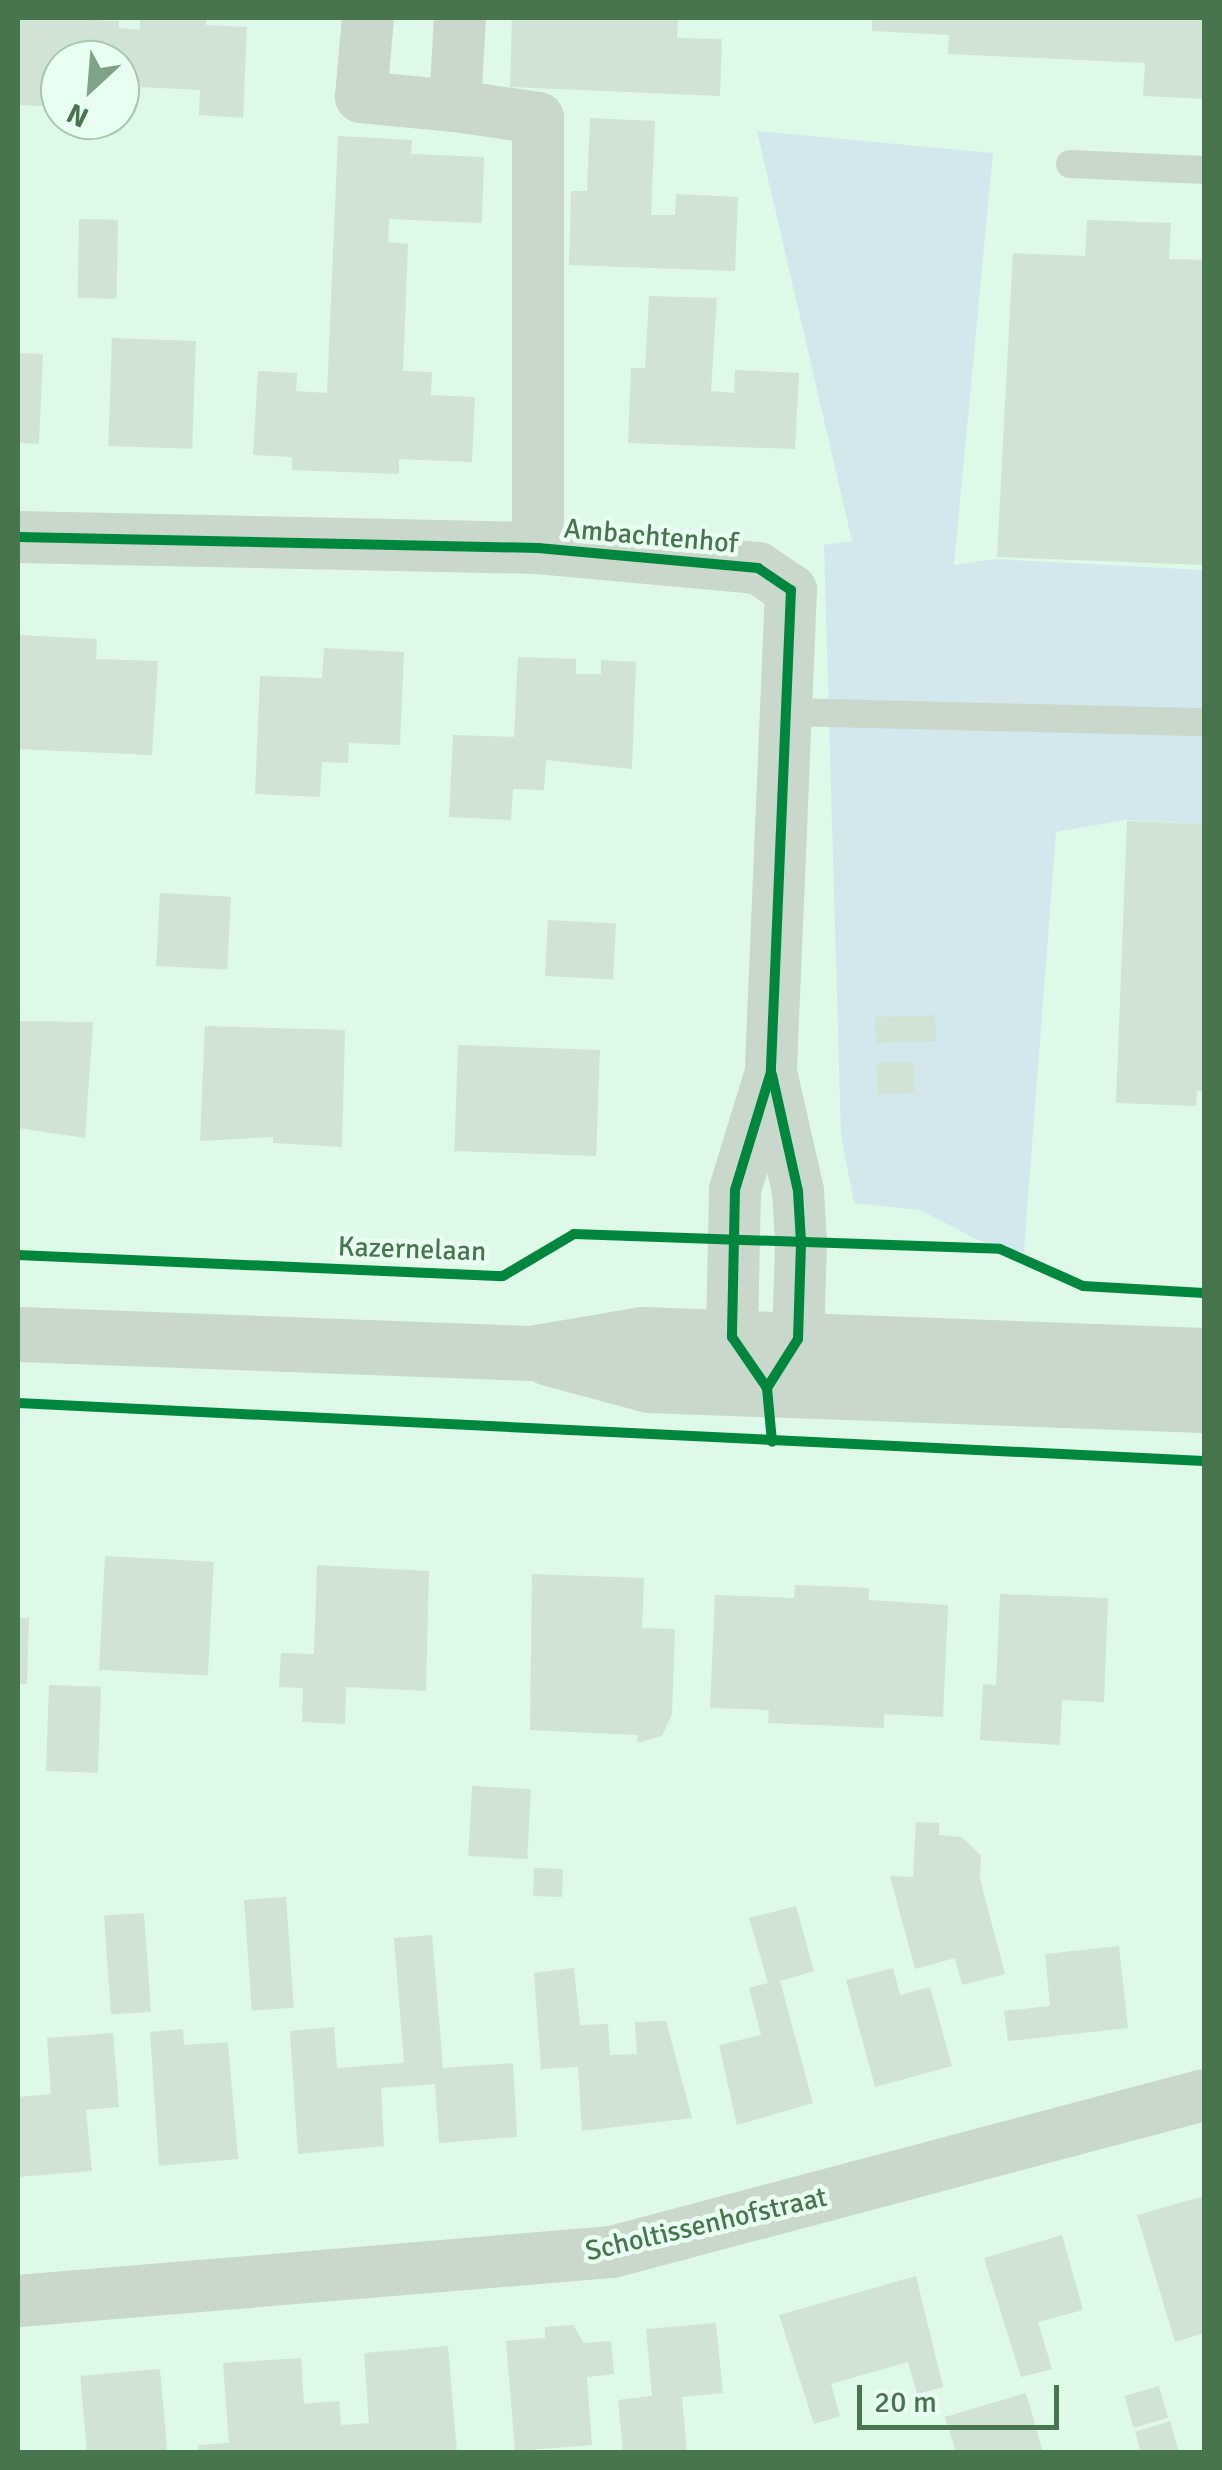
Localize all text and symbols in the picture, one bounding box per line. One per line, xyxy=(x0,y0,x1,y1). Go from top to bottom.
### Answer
north arrow xyxy=(40,40,140,140)
text: N xyxy=(62,96,94,135)
street label: Ambachtenhof xyxy=(563,512,739,560)
street label: Kazernelaan xyxy=(337,1230,487,1268)
street label: Scholtissenhofstraat xyxy=(582,2180,830,2268)
scale bar xyxy=(862,2365,1064,2427)
text: 20 m xyxy=(874,2384,937,2421)

